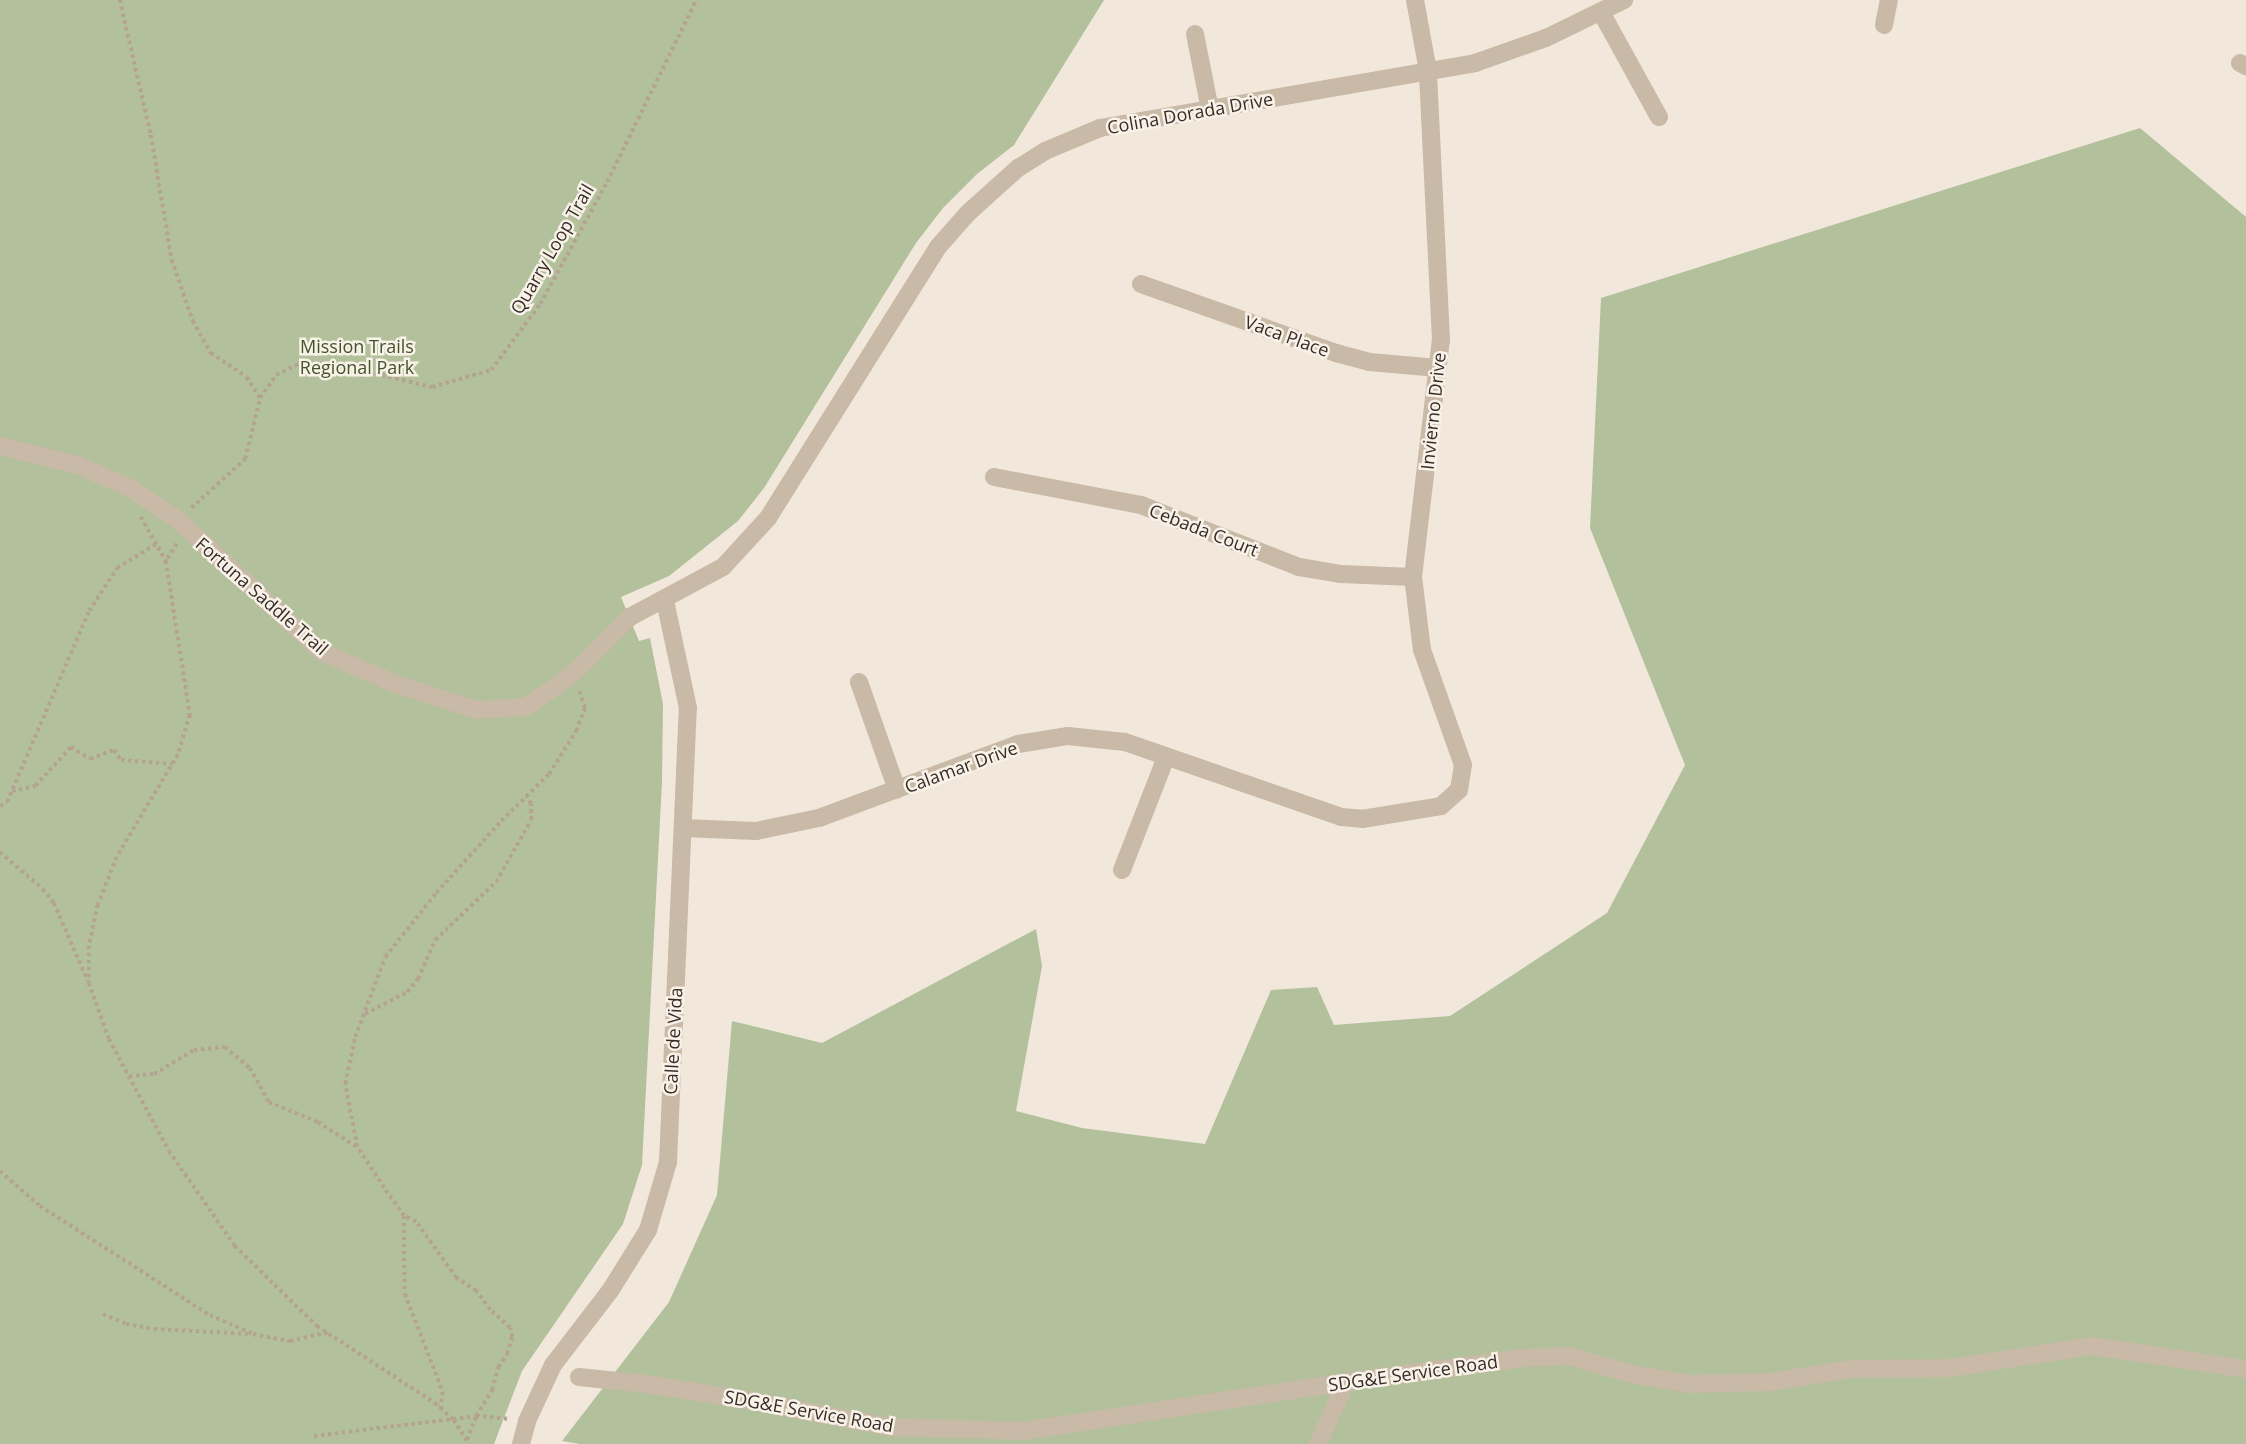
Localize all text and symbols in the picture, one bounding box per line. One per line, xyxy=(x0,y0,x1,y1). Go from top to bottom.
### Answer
street label: Colina Dorada Drive xyxy=(1105,88,1275,138)
street label: Quarry Loop Trail xyxy=(506,180,598,318)
street label: Vaca Place xyxy=(1242,311,1332,361)
park label: Mission Trails Regional Park xyxy=(300,336,414,378)
street label: Invierno Drive xyxy=(1416,351,1450,471)
street label: Cebada Court xyxy=(1146,499,1262,561)
street label: Fortuna Saddle Trail xyxy=(191,533,333,659)
street label: Calamar Drive xyxy=(902,737,1020,797)
street label: Calle de Vida xyxy=(659,987,687,1095)
street label: SDG&E Service Road xyxy=(1327,1350,1499,1396)
street label: SDG&E Service Road xyxy=(723,1386,895,1436)

